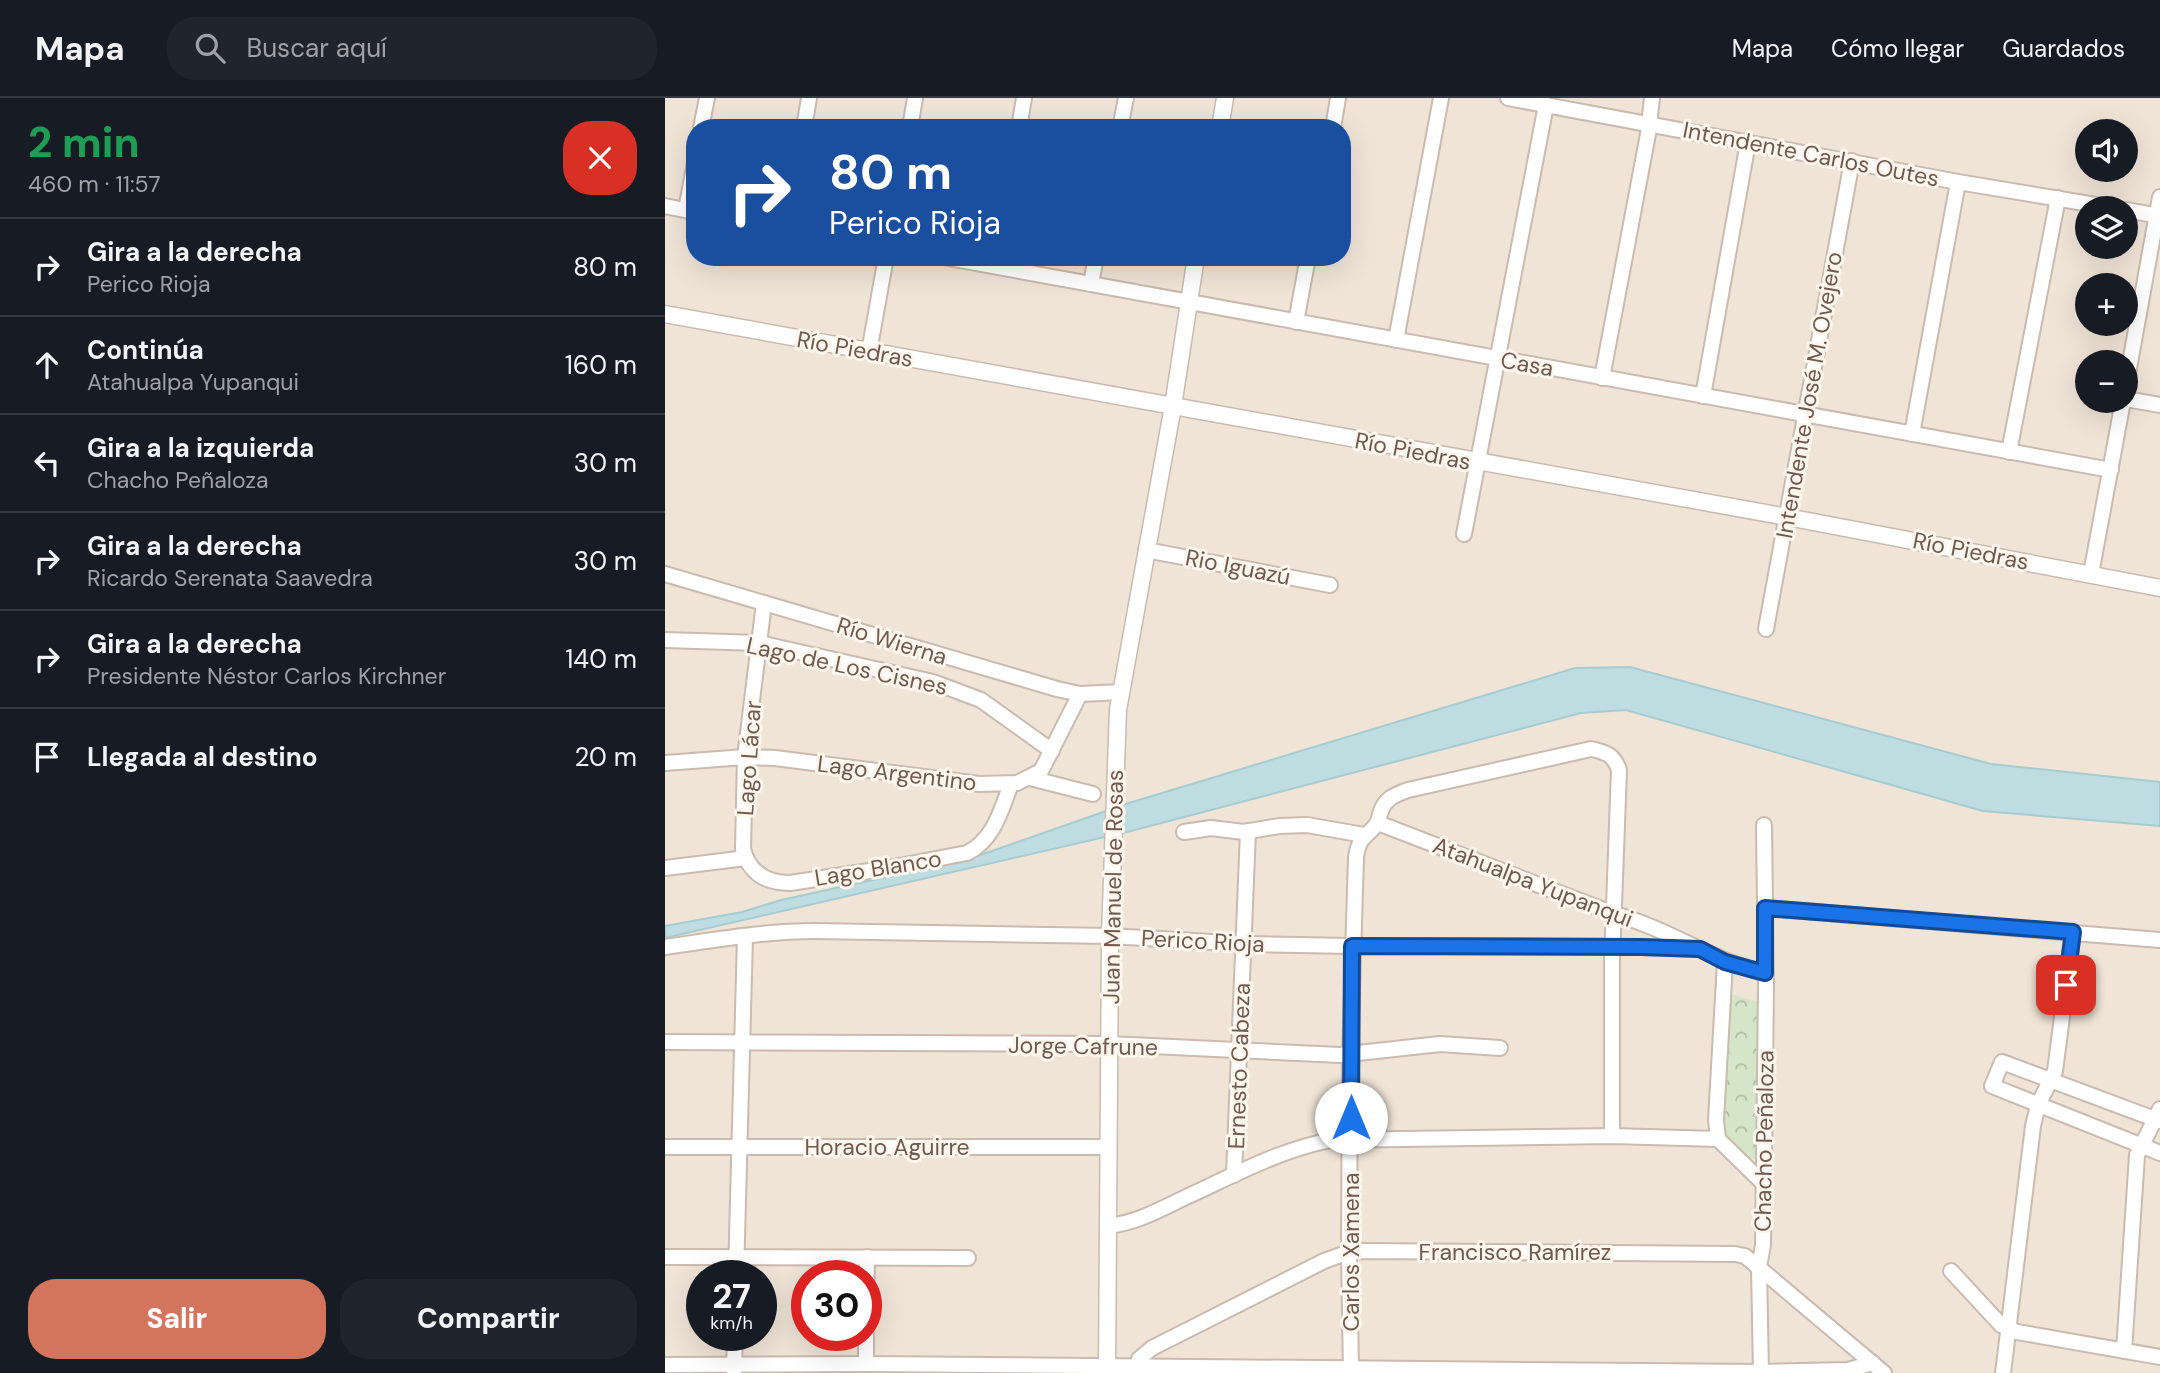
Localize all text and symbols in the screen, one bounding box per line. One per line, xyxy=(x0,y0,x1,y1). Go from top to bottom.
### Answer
search box xyxy=(167,17,657,80)
text: Mapa xyxy=(35,27,125,70)
icon: search xyxy=(191,29,229,67)
text: Buscar aquí xyxy=(247,31,387,65)
text: Mapa xyxy=(1732,33,1793,64)
text: Cómo llegar xyxy=(1831,33,1964,64)
text: Guardados xyxy=(2002,33,2125,64)
street label: Intendente Carlos Outes xyxy=(1680,114,1942,194)
text: 2 min xyxy=(28,115,139,170)
map controls xyxy=(2075,119,2138,413)
button: sound xyxy=(2075,119,2138,182)
button: close xyxy=(563,121,637,195)
text: 80 m xyxy=(829,140,952,204)
icon: right xyxy=(714,147,805,238)
text: 460 m · 11:57 xyxy=(28,169,160,199)
button: layers xyxy=(2075,196,2138,259)
text: Perico Rioja xyxy=(829,202,1001,244)
text: Gira a la derecha xyxy=(87,235,302,269)
icon: right xyxy=(28,248,66,286)
street label: Intendente José M. Ovejero xyxy=(1769,249,1849,541)
text: 80 m xyxy=(573,250,637,284)
text: Perico Rioja xyxy=(87,269,211,299)
button: + xyxy=(2075,273,2138,336)
street label: Río Piedras xyxy=(795,324,915,374)
text: Continúa xyxy=(87,333,204,367)
street label: Casa xyxy=(1498,345,1556,383)
icon: ahead xyxy=(28,346,66,384)
text: 160 m xyxy=(565,348,637,382)
button: − xyxy=(2075,350,2138,413)
text: Atahualpa Yupanqui xyxy=(87,367,299,397)
street label: Río Piedras xyxy=(1352,425,1474,477)
text: Gira a la izquierda xyxy=(87,431,314,465)
icon: left xyxy=(28,444,66,482)
text: 30 m xyxy=(574,446,637,480)
text: Chacho Peñaloza xyxy=(87,465,269,495)
street label: Río Piedras xyxy=(1910,525,2032,577)
text: Gira a la derecha xyxy=(87,529,302,563)
icon: right xyxy=(28,542,66,580)
street label: Rio Iguazú xyxy=(1183,542,1293,592)
text: 30 m xyxy=(574,544,637,578)
text: Ricardo Serenata Saavedra xyxy=(87,563,373,593)
street label: Río Wierna xyxy=(833,610,951,672)
text: Gira a la derecha xyxy=(87,627,302,661)
street label: Lago de Los Cisnes xyxy=(744,630,950,702)
icon: right xyxy=(28,640,66,678)
text: 140 m xyxy=(565,642,637,676)
text: Presidente Néstor Carlos Kirchner xyxy=(87,661,446,691)
street label: Lago Lácar xyxy=(730,699,768,817)
icon: arrive xyxy=(28,738,66,776)
text: Llegada al destino xyxy=(87,740,318,774)
text: 20 m xyxy=(574,740,637,774)
street label: Lago Argentino xyxy=(816,748,978,798)
street label: Juan Manuel de Rosas xyxy=(1096,769,1130,1005)
street label: Atahualpa Yupanqui xyxy=(1429,830,1637,934)
street label: Lago Blanco xyxy=(812,843,944,893)
street label: Perico Rioja xyxy=(1140,923,1266,959)
pin xyxy=(2036,955,2096,1015)
icon: arrive xyxy=(2047,966,2085,1004)
street label: Ernesto Cabeza xyxy=(1221,982,1257,1150)
street label: Jorge Cafrune xyxy=(1008,1030,1158,1062)
street label: Chacho Peñaloza xyxy=(1747,1050,1781,1232)
position arrow xyxy=(1314,1081,1388,1155)
street label: Horacio Aguirre xyxy=(804,1132,970,1162)
street label: Carlos Xamena xyxy=(1336,1172,1366,1332)
street label: Francisco Ramírez xyxy=(1419,1237,1611,1267)
speed limit sign: 30 xyxy=(791,1260,882,1351)
text: 27 xyxy=(712,1273,751,1319)
button: Salir xyxy=(28,1279,326,1359)
button: Compartir xyxy=(340,1279,637,1359)
text: km/h xyxy=(710,1311,753,1335)

